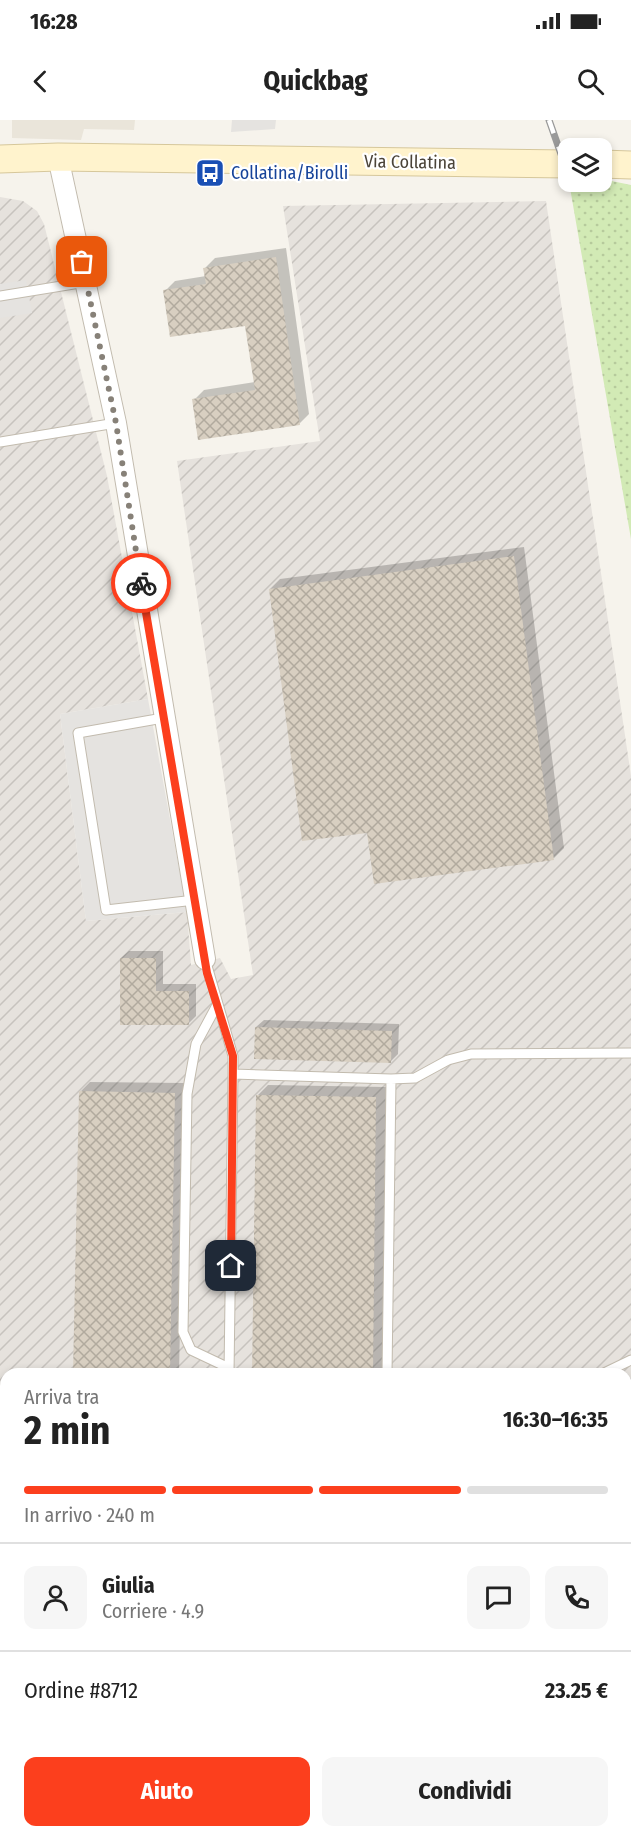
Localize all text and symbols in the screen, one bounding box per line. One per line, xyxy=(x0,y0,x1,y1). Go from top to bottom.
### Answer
text: 16:28 xyxy=(30,8,78,35)
icon: back xyxy=(24,65,57,98)
text: Quickbag xyxy=(263,65,368,97)
icon: search xyxy=(574,65,607,98)
map controls xyxy=(558,138,612,192)
button: layers xyxy=(558,138,612,192)
street label: Via Collatina xyxy=(364,150,456,174)
bus stop icon: Collatina/Birolli xyxy=(194,157,226,189)
place label: Collatina/Birolli xyxy=(231,162,348,184)
pin xyxy=(56,236,107,287)
icon: bag xyxy=(65,245,98,278)
courier xyxy=(111,553,171,613)
icon: bike xyxy=(125,567,158,600)
pin xyxy=(205,1240,256,1291)
icon: home xyxy=(214,1249,247,1282)
text: Arriva tra xyxy=(24,1385,99,1409)
text: 16:30–16:35 xyxy=(503,1406,608,1433)
text: 2 min xyxy=(24,1408,110,1454)
text: In arrivo · 240 m xyxy=(24,1503,155,1527)
button: person xyxy=(24,1566,87,1629)
button: chat xyxy=(467,1566,530,1629)
button: phone xyxy=(545,1566,608,1629)
text: Giulia xyxy=(102,1572,155,1599)
text: Corriere · 4.9 xyxy=(102,1599,204,1623)
text: Ordine #8712 xyxy=(24,1677,138,1704)
text: 23.25 € xyxy=(545,1677,608,1704)
button: Aiuto xyxy=(24,1757,310,1826)
button: Condividi xyxy=(322,1757,608,1826)

